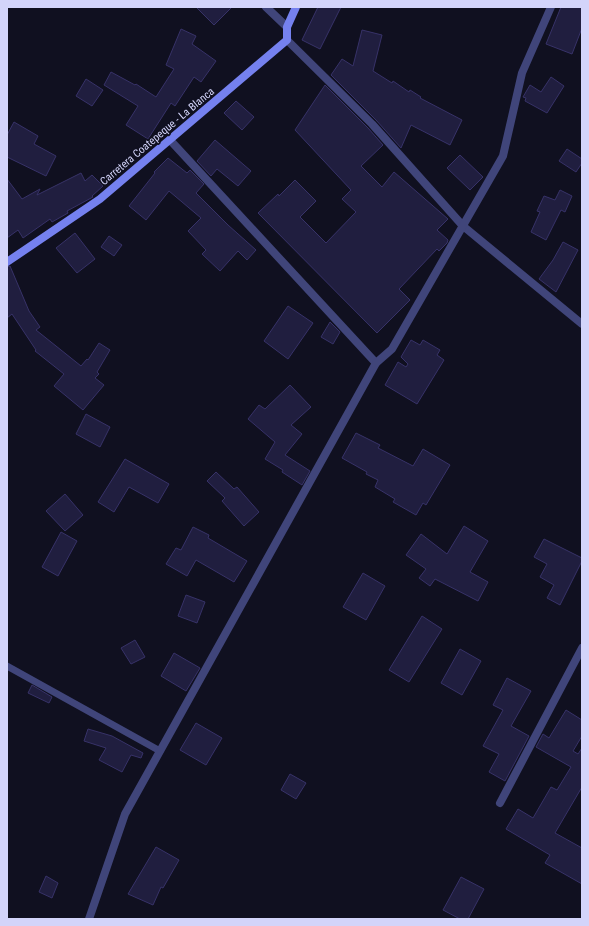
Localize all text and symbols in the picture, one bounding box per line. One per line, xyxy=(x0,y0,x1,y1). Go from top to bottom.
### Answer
street label: Carretera Coatepeque - La Blanca xyxy=(98,85,217,188)

